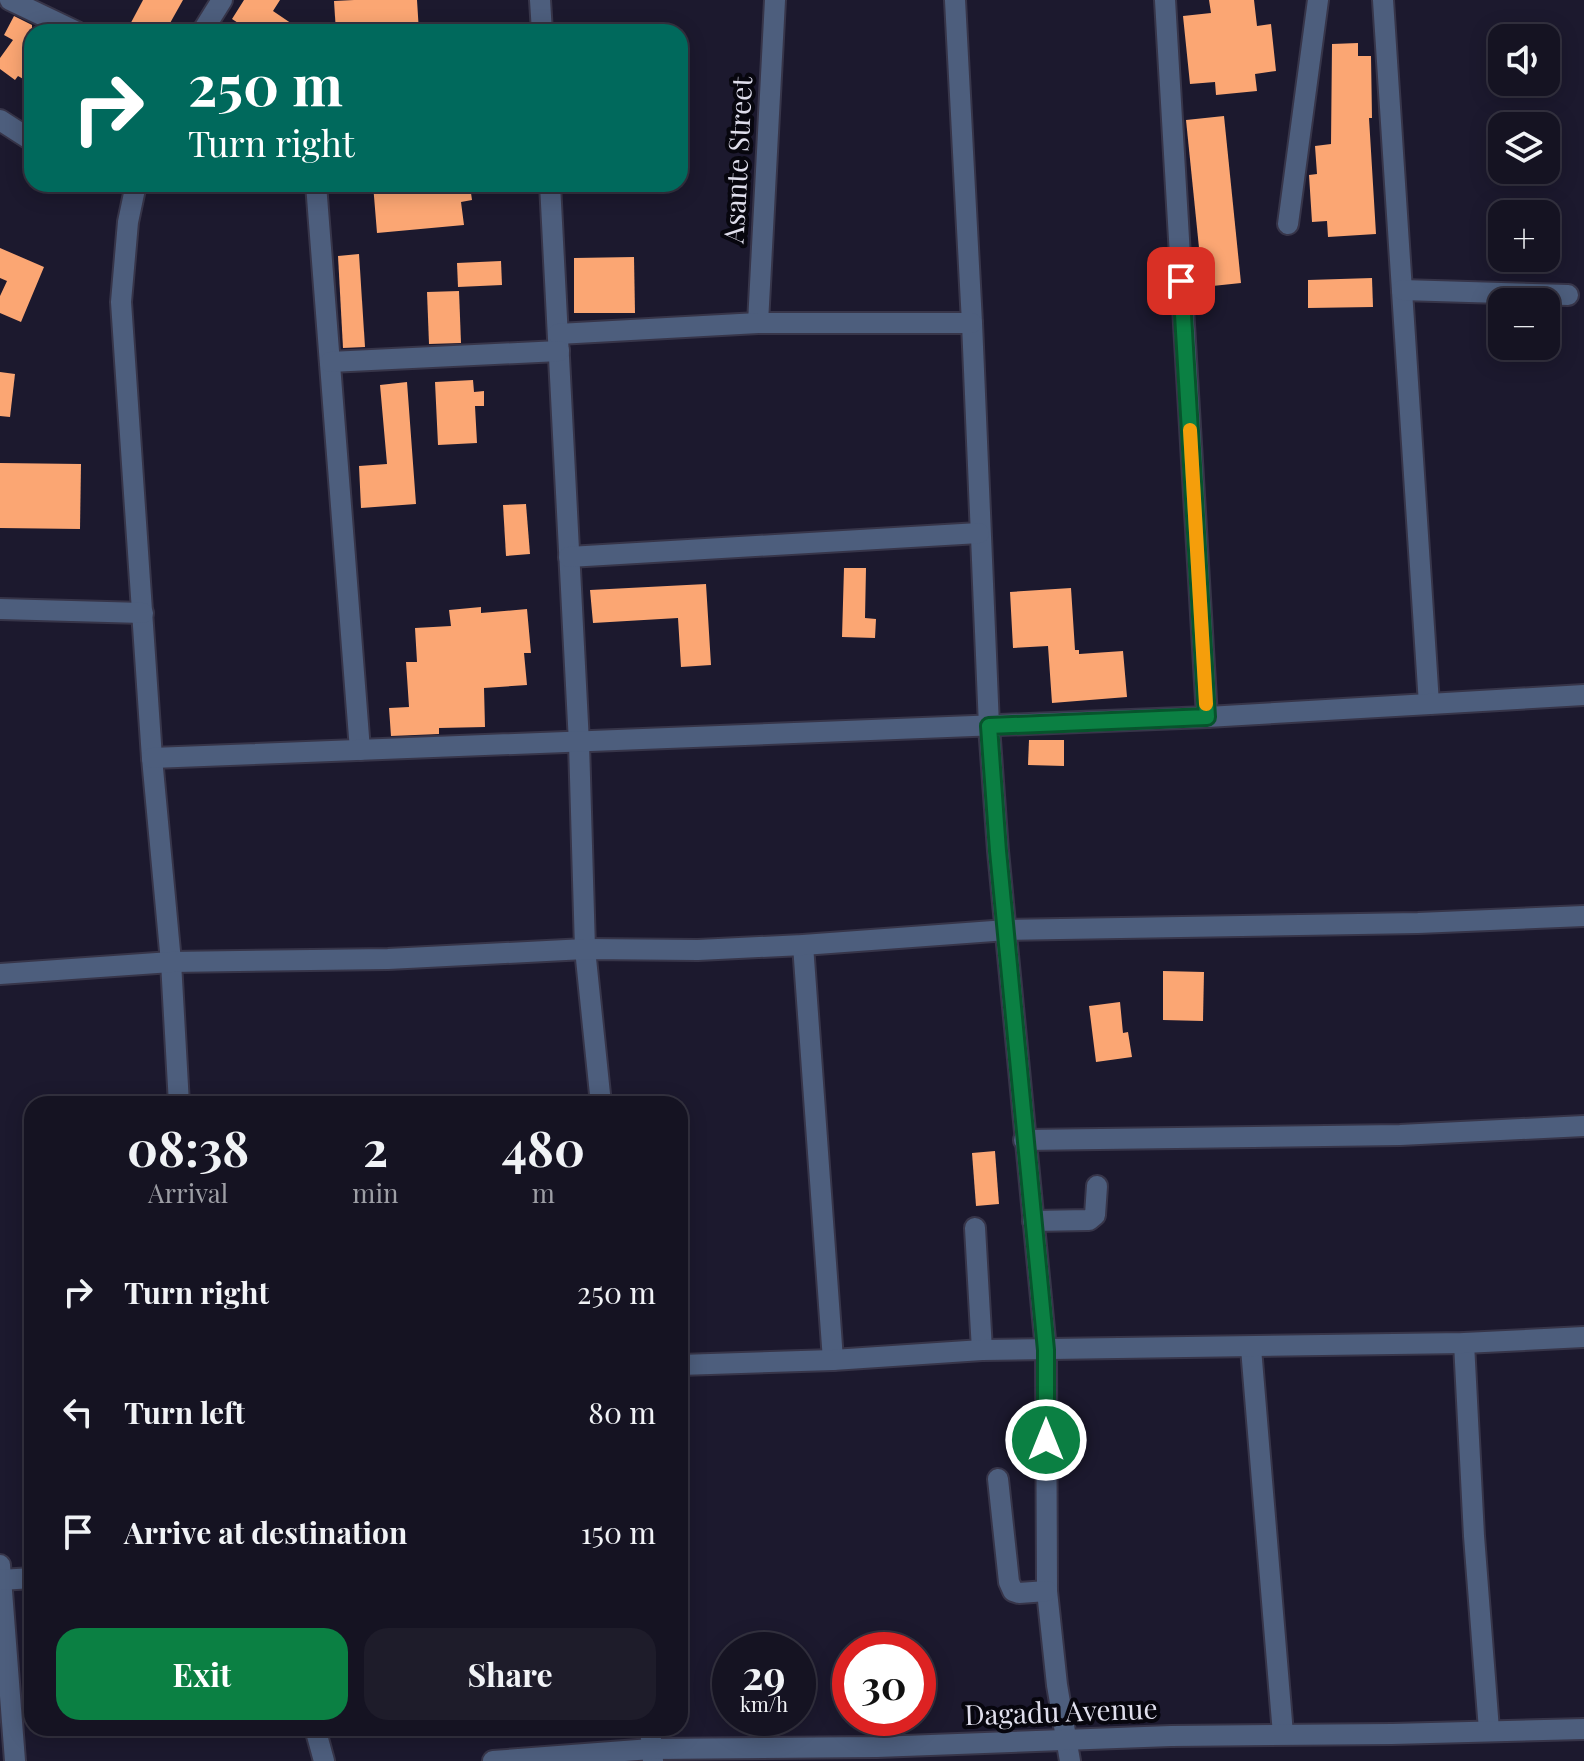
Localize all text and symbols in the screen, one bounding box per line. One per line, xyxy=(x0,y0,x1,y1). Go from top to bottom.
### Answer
map controls xyxy=(1488,24,1560,360)
button: sound xyxy=(1488,24,1560,96)
text: 250 m xyxy=(188,46,343,121)
icon: right xyxy=(56,56,160,160)
street label: Asante Street xyxy=(714,74,759,245)
button: layers xyxy=(1488,112,1560,184)
text: Turn right xyxy=(188,118,355,166)
button: + xyxy=(1488,200,1560,272)
pin xyxy=(1147,247,1215,315)
icon: arrive xyxy=(1159,259,1203,303)
button: − xyxy=(1488,288,1560,360)
text: 08:38 xyxy=(127,1115,249,1179)
text: 2 xyxy=(363,1115,388,1179)
text: 480 xyxy=(502,1115,585,1179)
text: Arrival xyxy=(148,1175,228,1210)
text: min xyxy=(352,1175,399,1210)
text: m xyxy=(532,1175,555,1210)
icon: right xyxy=(56,1270,100,1314)
text: Turn right xyxy=(124,1272,269,1312)
text: 250 m xyxy=(577,1272,656,1312)
icon: left xyxy=(56,1390,100,1434)
text: Turn left xyxy=(124,1392,245,1432)
text: 80 m xyxy=(588,1392,656,1432)
position arrow xyxy=(1004,1398,1088,1482)
icon: arrive xyxy=(56,1510,100,1554)
text: Arrive at destination xyxy=(124,1512,407,1552)
text: 150 m xyxy=(581,1512,656,1552)
button: Exit xyxy=(56,1628,348,1720)
button: Share xyxy=(364,1628,656,1720)
speed limit sign: 30 xyxy=(832,1632,936,1736)
text: 29 xyxy=(742,1647,786,1700)
street label: Dagadu Avenue xyxy=(964,1689,1158,1732)
text: km/h xyxy=(740,1690,788,1717)

